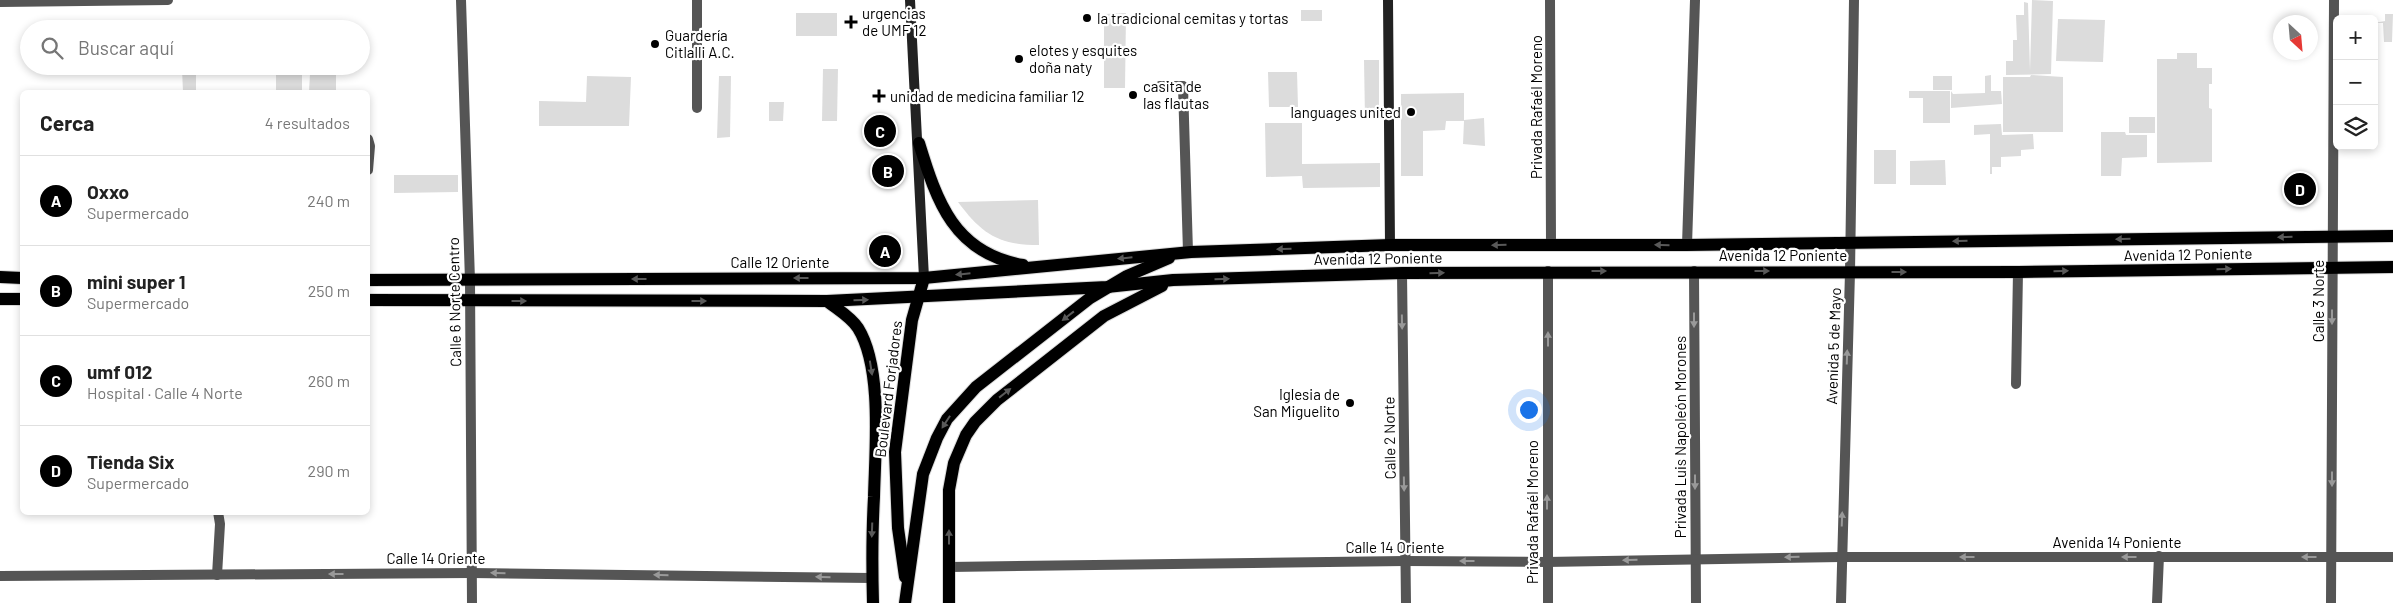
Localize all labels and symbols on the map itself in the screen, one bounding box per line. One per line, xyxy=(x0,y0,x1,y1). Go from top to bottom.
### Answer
place label: urgencias de UMF 12 xyxy=(862,4,926,39)
place label: la tradicional cemitas y tortas xyxy=(1097,9,1288,27)
marker: la tradicional cemitas y tortas xyxy=(1081,12,1093,24)
marker: urgencias de UMF 12 xyxy=(844,15,858,29)
north arrow xyxy=(2273,15,2318,60)
place label: Guardería Citlalli A.C. xyxy=(665,26,735,61)
street label: Privada Rafaél Moreno xyxy=(1527,35,1545,179)
marker: Guardería Citlalli A.C. xyxy=(649,38,661,50)
place label: elotes y esquites doña naty xyxy=(1029,41,1137,76)
marker: elotes y esquites doña naty xyxy=(1013,53,1025,65)
place label: casita de las flautas xyxy=(1143,77,1209,112)
place label: unidad de medicina familiar 12 xyxy=(890,87,1085,105)
marker: unidad de medicina familiar 12 xyxy=(872,89,886,103)
marker: casita de las flautas xyxy=(1127,89,1139,101)
place label: languages united xyxy=(1291,103,1401,121)
marker: languages united xyxy=(1405,106,1417,118)
pin: C xyxy=(864,112,896,150)
pin: B xyxy=(872,152,904,190)
pin: D xyxy=(2284,170,2316,208)
pin: A xyxy=(869,232,901,270)
one-way arrow xyxy=(2277,233,2293,241)
one-way arrow xyxy=(2114,235,2130,243)
street label: Calle 6 Norte Centro xyxy=(444,237,464,367)
one-way arrow xyxy=(1952,237,1968,245)
one-way arrow xyxy=(1653,240,1669,248)
one-way arrow xyxy=(1491,241,1507,249)
street label: Avenida 12 Poniente xyxy=(2124,244,2252,264)
one-way arrow xyxy=(1276,245,1292,253)
street label: Avenida 12 Poniente xyxy=(1719,246,1847,264)
street label: Avenida 12 Poniente xyxy=(1314,248,1442,268)
street label: Calle 12 Oriente xyxy=(731,253,829,271)
one-way arrow xyxy=(1117,254,1133,262)
street label: Calle 3 Norte xyxy=(2309,260,2327,342)
one-way arrow xyxy=(2216,265,2232,273)
one-way arrow xyxy=(1591,267,1607,275)
one-way arrow xyxy=(1754,267,1770,275)
one-way arrow xyxy=(2053,267,2069,275)
one-way arrow xyxy=(1891,268,1907,276)
one-way arrow xyxy=(1429,269,1445,277)
one-way arrow xyxy=(955,270,971,278)
one-way arrow xyxy=(793,274,809,282)
one-way arrow xyxy=(1214,275,1230,283)
one-way arrow xyxy=(630,276,646,284)
street label: Avenida 5 de Mayo xyxy=(1822,287,1844,405)
one-way arrow xyxy=(854,295,870,303)
one-way arrow xyxy=(511,297,527,305)
one-way arrow xyxy=(691,297,707,305)
one-way arrow xyxy=(2328,309,2336,325)
one-way arrow xyxy=(1062,310,1075,321)
one-way arrow xyxy=(1690,312,1698,328)
one-way arrow xyxy=(1399,314,1407,330)
street label: Boulevard Forjadores xyxy=(871,320,905,458)
one-way arrow xyxy=(1544,331,1552,347)
street label: Privada Luis Napoleón Morones xyxy=(1671,336,1689,538)
one-way arrow xyxy=(1844,349,1852,365)
one-way arrow xyxy=(867,360,875,376)
place label: Iglesia de San Miguelito xyxy=(1253,385,1340,420)
one-way arrow xyxy=(998,388,1011,399)
street label: Calle 2 Norte xyxy=(1379,396,1399,480)
marker: Iglesia de San Miguelito xyxy=(1344,397,1356,409)
your location xyxy=(1516,397,1542,423)
one-way arrow xyxy=(941,416,951,429)
street label: Privada Rafaél Moreno xyxy=(1523,440,1541,584)
one-way arrow xyxy=(2328,472,2336,488)
one-way arrow xyxy=(1691,474,1699,490)
one-way arrow xyxy=(1400,477,1408,493)
one-way arrow xyxy=(1543,494,1551,510)
one-way arrow xyxy=(1839,511,1847,527)
one-way arrow xyxy=(868,522,876,538)
one-way arrow xyxy=(945,529,953,545)
street label: Avenida 14 Poniente xyxy=(2053,533,2181,551)
street label: Calle 14 Oriente xyxy=(1345,538,1445,556)
street label: Calle 14 Oriente xyxy=(386,549,486,567)
one-way arrow xyxy=(1784,553,1800,561)
one-way arrow xyxy=(1959,553,1975,561)
one-way arrow xyxy=(2121,553,2137,561)
one-way arrow xyxy=(2301,553,2317,561)
one-way arrow xyxy=(1622,556,1638,564)
one-way arrow xyxy=(1459,557,1475,565)
one-way arrow xyxy=(490,569,506,577)
one-way arrow xyxy=(327,570,343,578)
one-way arrow xyxy=(652,571,668,579)
one-way arrow xyxy=(815,573,831,581)

